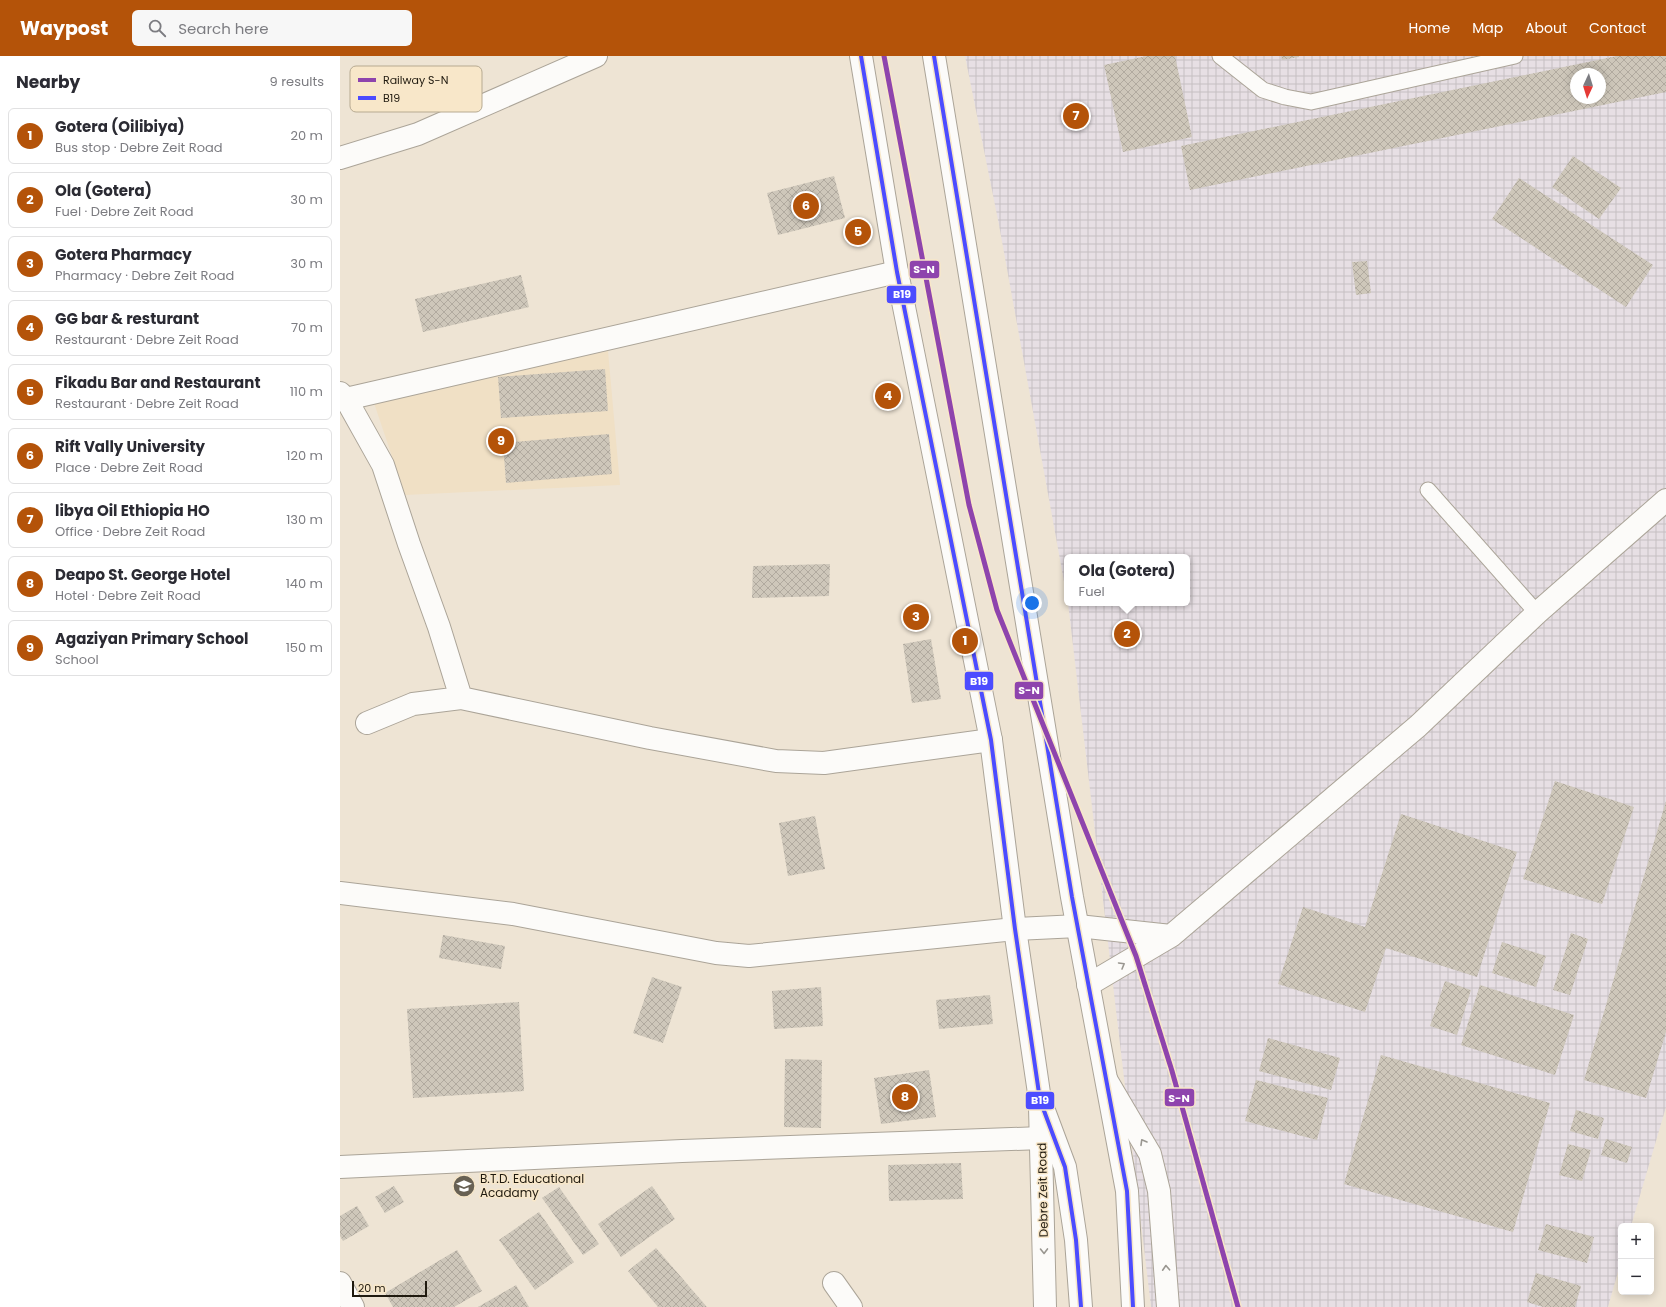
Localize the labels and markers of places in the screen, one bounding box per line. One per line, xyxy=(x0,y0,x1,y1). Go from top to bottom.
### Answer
pin: 7 xyxy=(1063,101,1089,131)
pin: 6 xyxy=(793,191,819,221)
pin: 5 xyxy=(845,217,871,247)
pin: 4 xyxy=(875,381,901,411)
pin: 9 xyxy=(488,426,514,456)
pin: 3 xyxy=(903,602,929,632)
pin: 2 xyxy=(1114,619,1140,649)
pin: 1 xyxy=(952,626,978,656)
pin: 8 xyxy=(892,1082,918,1112)
place label: B.T.D. Educational Acadamy xyxy=(480,1170,584,1201)
school or university icon: B.T.D. Educational Acadamy xyxy=(451,1173,477,1199)

